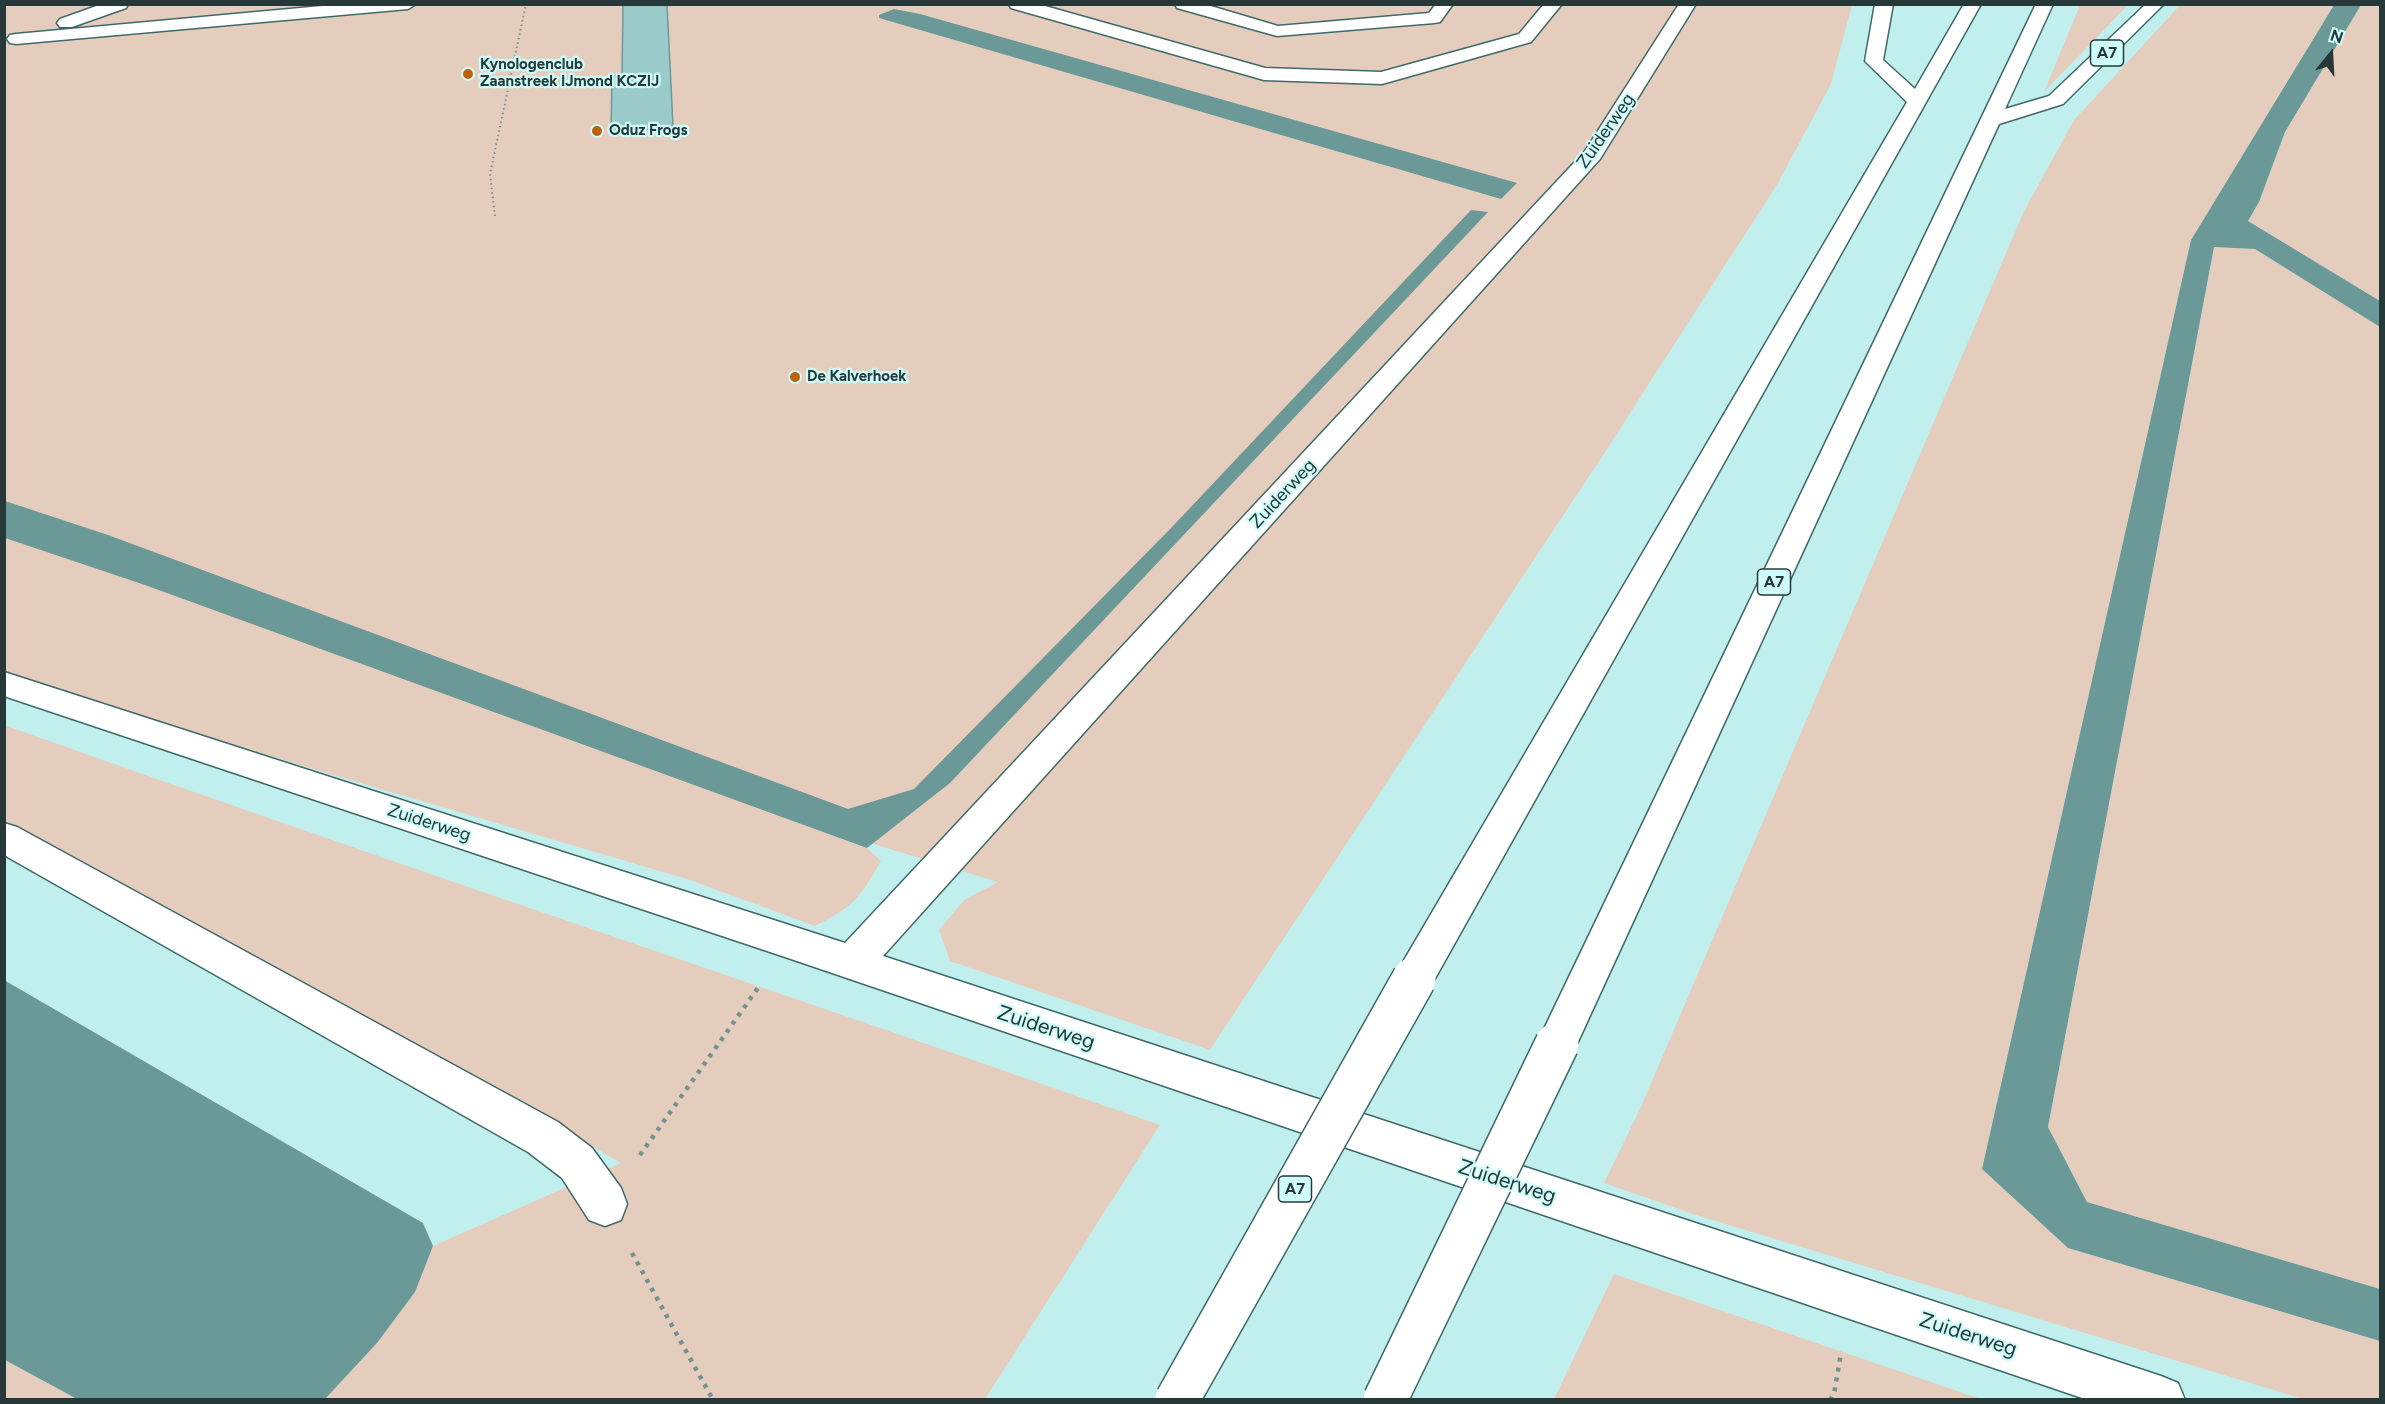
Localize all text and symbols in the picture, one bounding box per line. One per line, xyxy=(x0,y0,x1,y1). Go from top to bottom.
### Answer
north arrow xyxy=(2301,24,2361,84)
text: N xyxy=(2328,25,2346,47)
road number: A7 xyxy=(2090,40,2124,66)
place label: Kynologenclub Zaanstreek IJmond KCZIJ xyxy=(480,56,659,91)
marker: Kynologenclub Zaanstreek IJmond KCZIJ xyxy=(461,67,475,81)
street label: Zuiderweg xyxy=(1572,89,1640,173)
place label: Oduz Frogs xyxy=(609,122,688,140)
marker: Oduz Frogs xyxy=(590,124,604,138)
place label: De Kalverhoek xyxy=(807,368,906,386)
marker: De Kalverhoek xyxy=(788,370,802,384)
street label: Zuiderweg xyxy=(1246,455,1320,533)
road number: A7 xyxy=(1758,569,1790,595)
street label: Zuiderweg xyxy=(385,799,473,847)
street label: Zuiderweg xyxy=(994,1000,1098,1056)
street label: Zuiderweg xyxy=(1455,1154,1559,1210)
road number: A7 xyxy=(1278,1176,1312,1202)
street label: Zuiderweg xyxy=(1916,1307,2020,1363)

